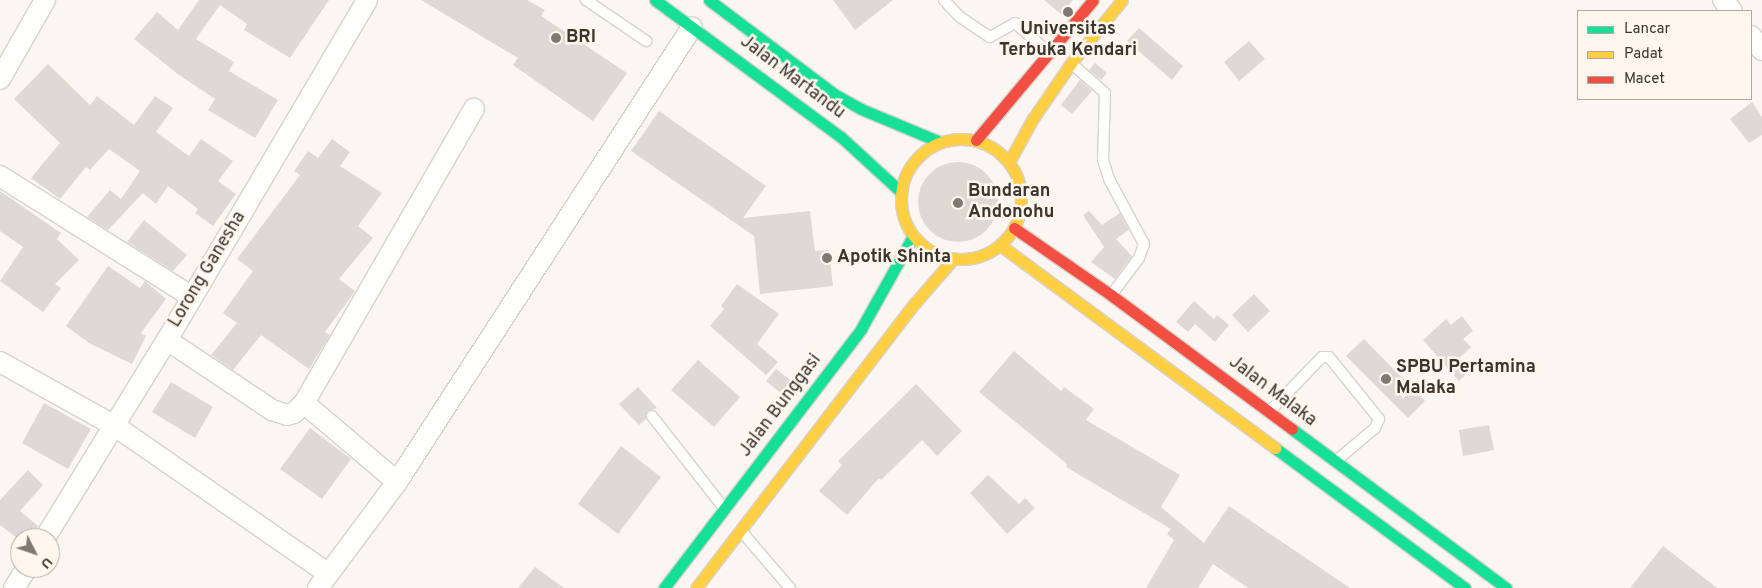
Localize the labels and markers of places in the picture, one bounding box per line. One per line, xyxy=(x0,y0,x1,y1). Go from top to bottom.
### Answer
marker: Universitas Terbuka Kendari xyxy=(1062,6,1074,18)
place label: Universitas Terbuka Kendari xyxy=(999,20,1137,62)
place label: BRI xyxy=(566,27,596,49)
marker: BRI xyxy=(550,32,562,44)
place label: Bundaran Andonohu xyxy=(968,182,1054,224)
marker: Bundaran Andonohu xyxy=(952,197,964,209)
place label: Apotik Shinta xyxy=(837,247,951,269)
marker: Apotik Shinta xyxy=(821,252,833,264)
place label: SPBU Pertamina Malaka xyxy=(1396,358,1536,400)
marker: SPBU Pertamina Malaka xyxy=(1380,373,1392,385)

